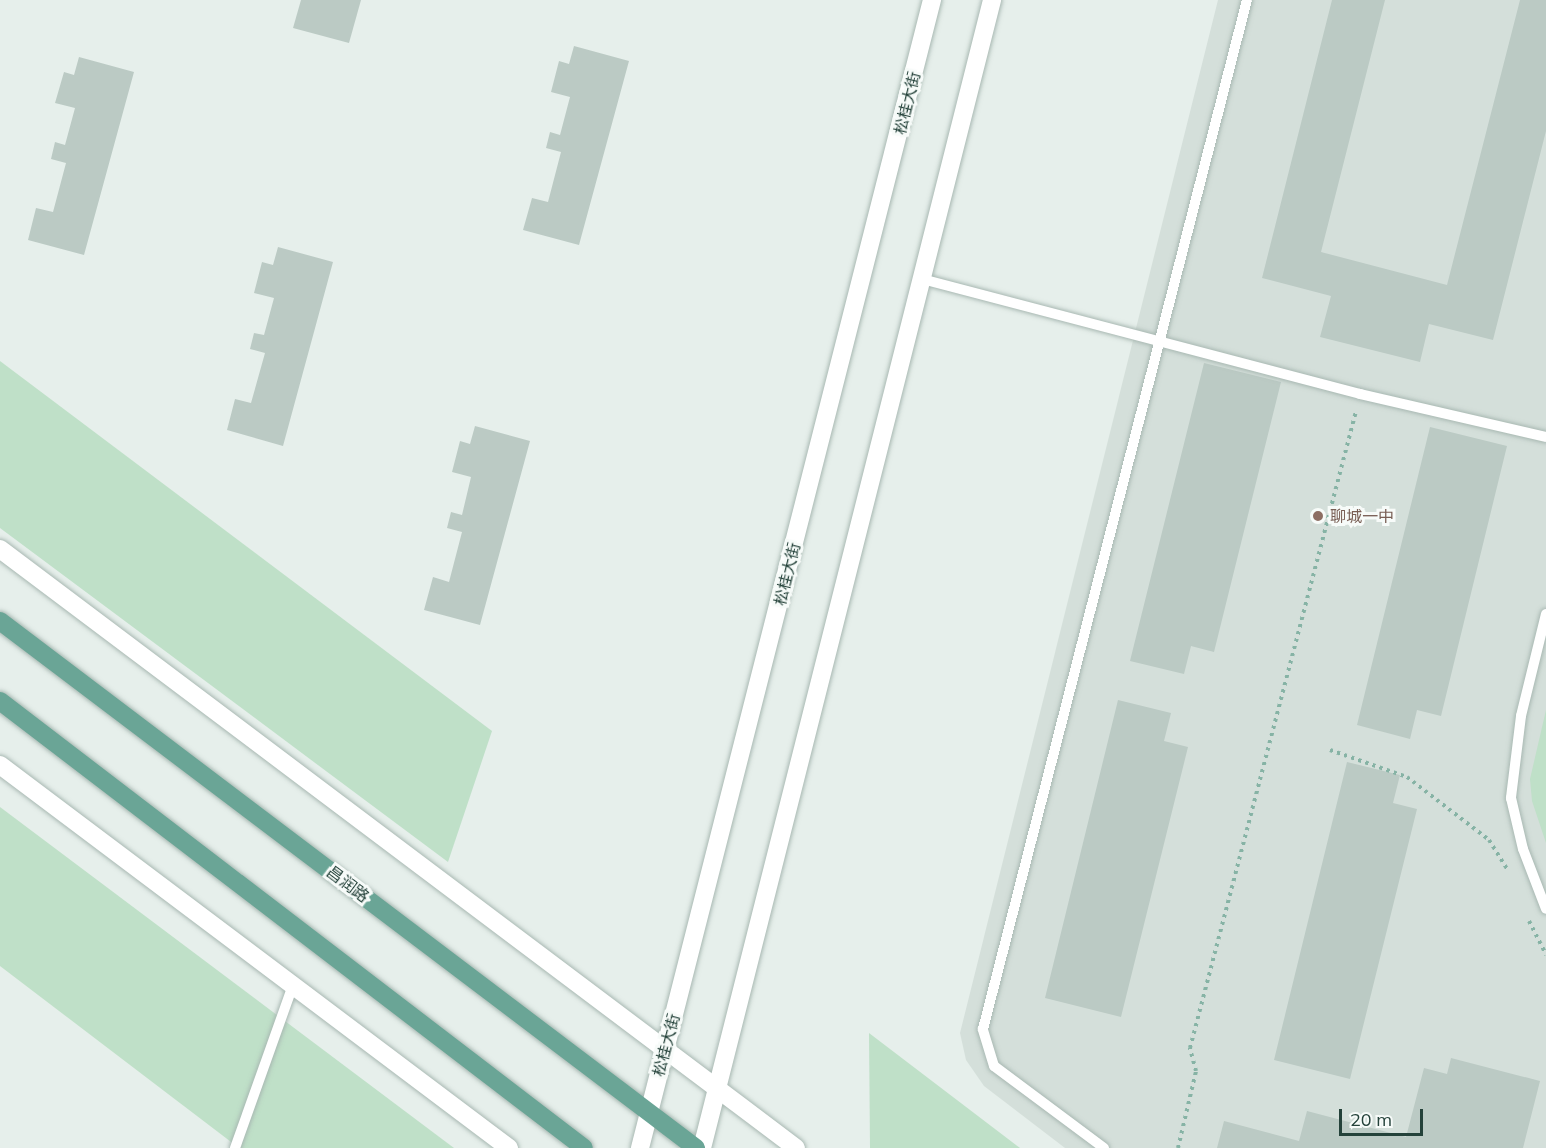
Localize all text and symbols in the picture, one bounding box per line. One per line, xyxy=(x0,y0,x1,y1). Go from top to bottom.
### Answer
street label: 松桂大街 xyxy=(890,70,924,136)
place label: 聊城一中 xyxy=(1330,506,1394,526)
marker: 聊城一中 xyxy=(1311,509,1325,523)
street label: 松桂大街 xyxy=(770,541,804,607)
street label: 昌润路 xyxy=(323,862,373,906)
street label: 松桂大街 xyxy=(648,1012,684,1078)
scale bar xyxy=(1342,1097,1426,1135)
text: 20 m xyxy=(1350,1108,1392,1131)

